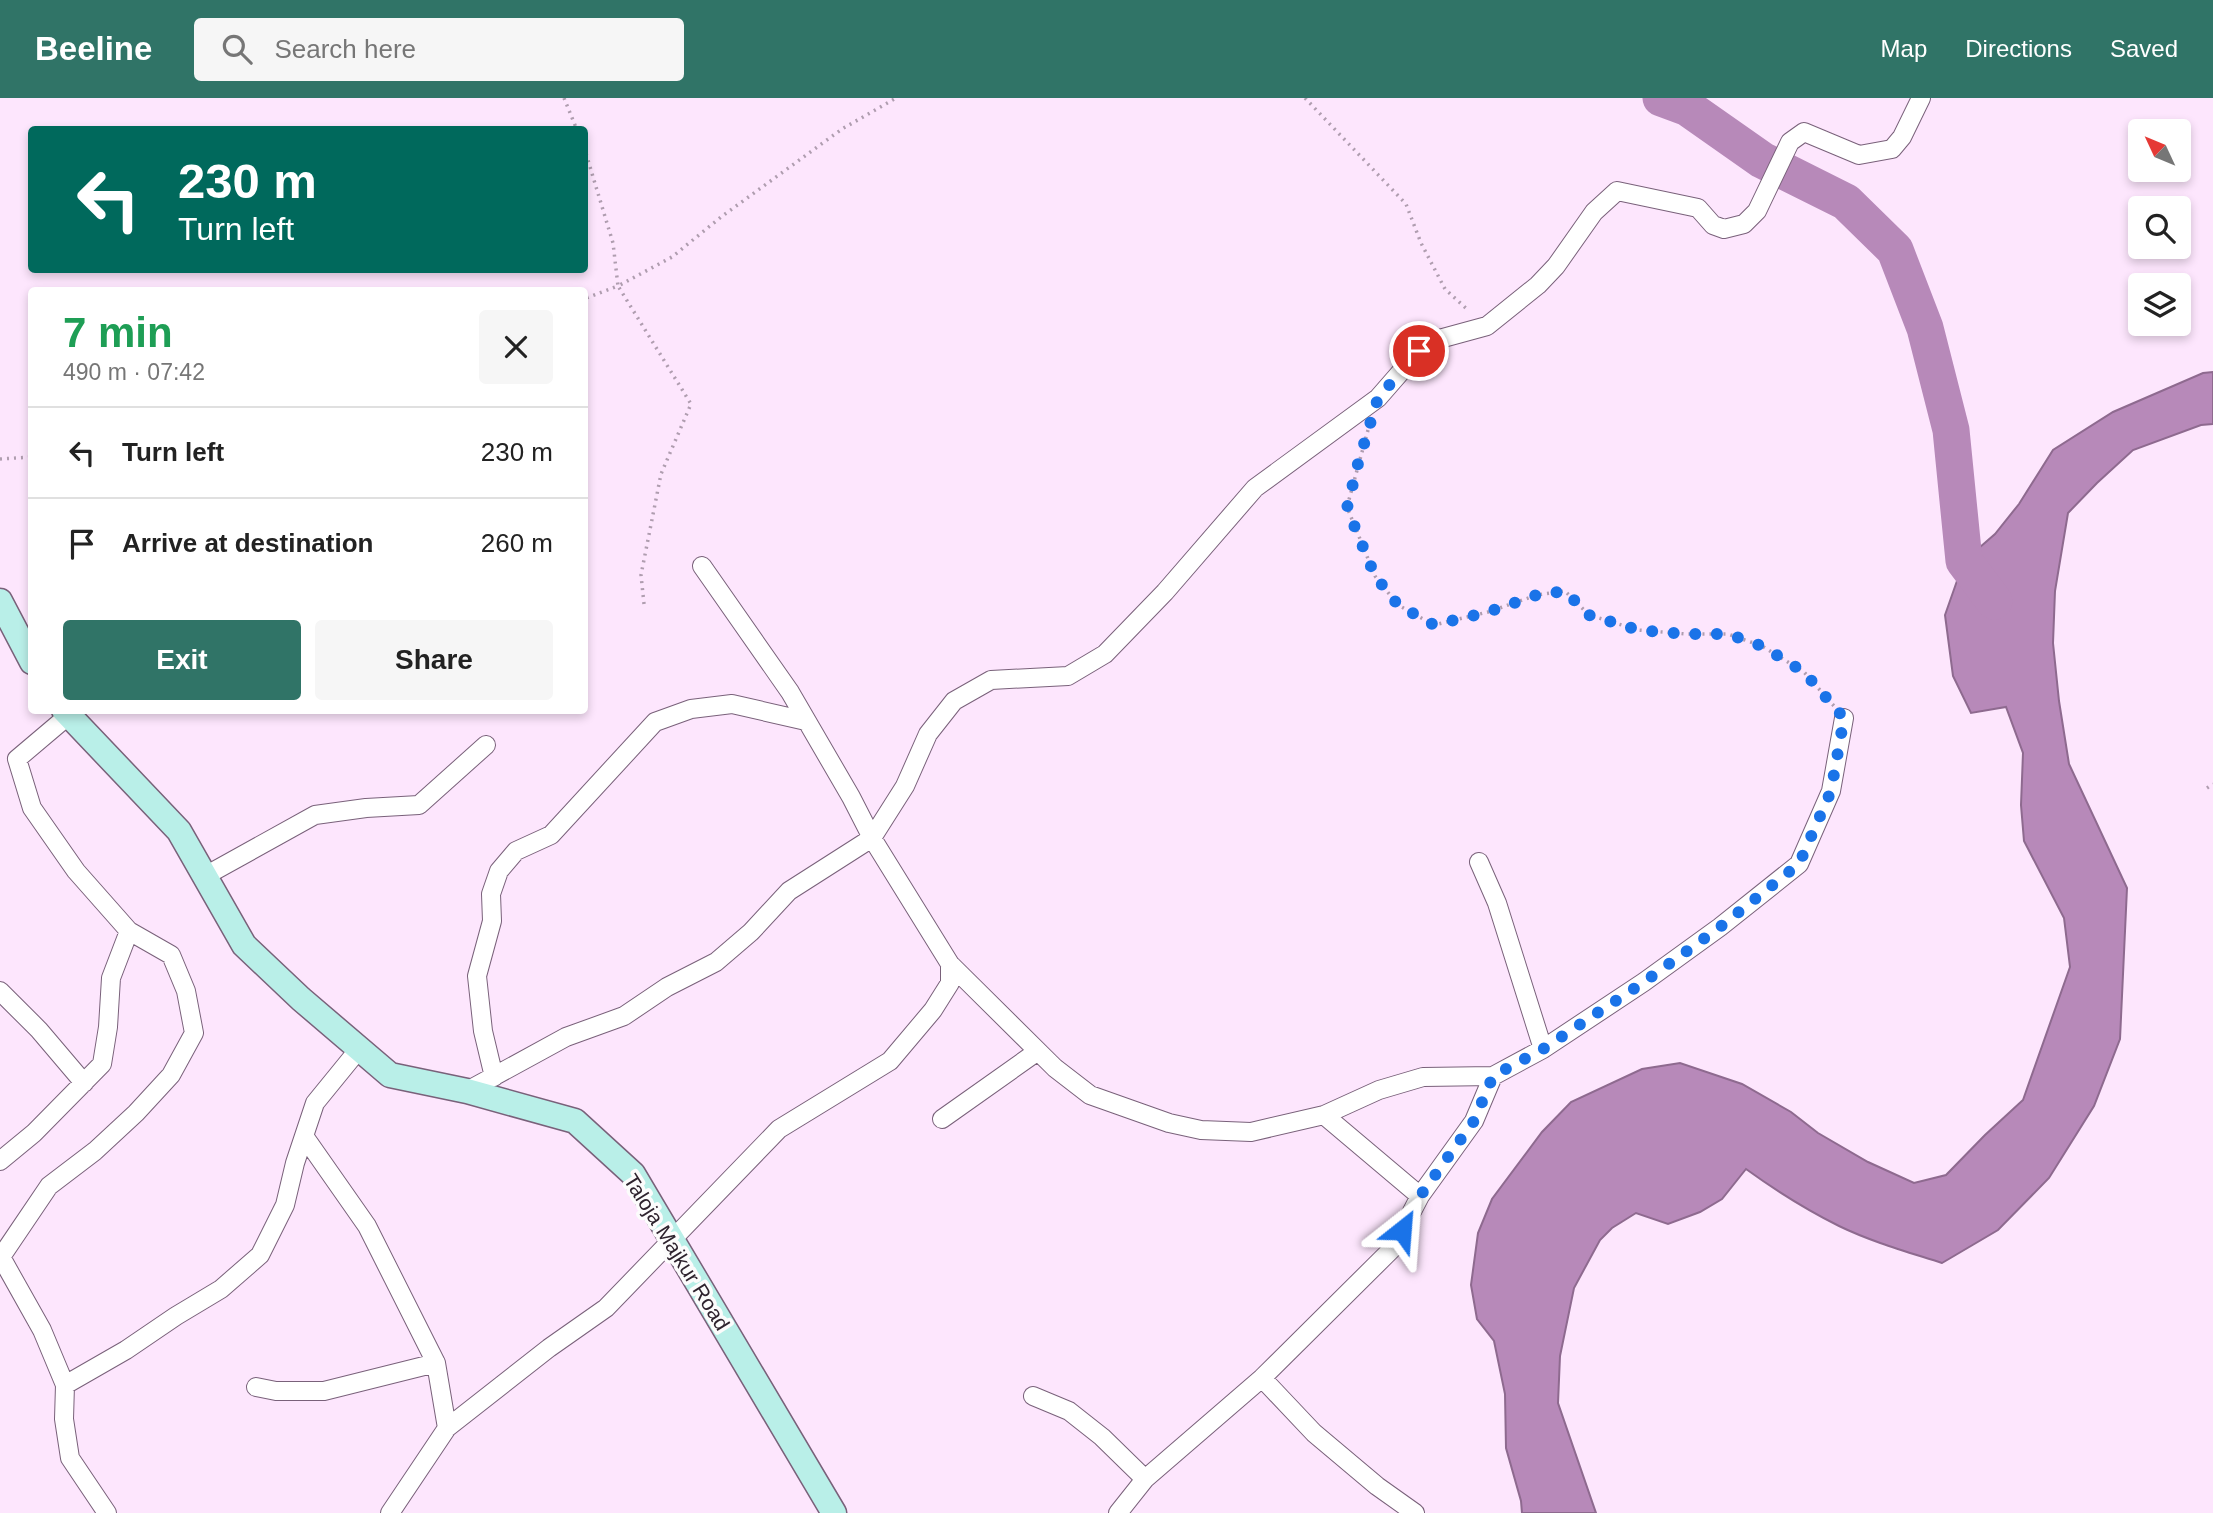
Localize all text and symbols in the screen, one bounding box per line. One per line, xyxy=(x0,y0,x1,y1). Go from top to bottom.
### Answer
search box xyxy=(194,18,684,81)
text: Beeline xyxy=(35,30,152,67)
icon: search xyxy=(218,30,256,68)
text: Search here xyxy=(274,34,416,64)
text: Map xyxy=(1881,35,1927,62)
text: Directions xyxy=(1965,35,2072,62)
text: Saved xyxy=(2110,35,2178,62)
north arrow xyxy=(2128,119,2191,182)
map controls xyxy=(2128,119,2191,336)
icon: left xyxy=(63,154,154,245)
text: 230 m xyxy=(178,154,317,208)
button: search xyxy=(2128,196,2191,259)
text: Turn left xyxy=(178,211,294,247)
button: layers xyxy=(2128,273,2191,336)
text: 7 min xyxy=(63,309,173,356)
button: close xyxy=(479,310,553,384)
pin xyxy=(1389,321,1449,381)
icon: arrive xyxy=(1400,332,1438,370)
text: 490 m · 07:42 xyxy=(63,359,205,385)
icon: left xyxy=(63,434,101,472)
text: Turn left xyxy=(122,437,224,467)
text: 230 m xyxy=(481,437,553,467)
icon: arrive xyxy=(63,525,101,563)
text: Arrive at destination xyxy=(122,528,373,558)
text: 260 m xyxy=(481,528,553,558)
button: Exit xyxy=(63,620,301,700)
button: Share xyxy=(315,620,553,700)
street label: Taloja Majkur Road xyxy=(620,1170,734,1334)
position arrow xyxy=(1365,1193,1439,1267)

